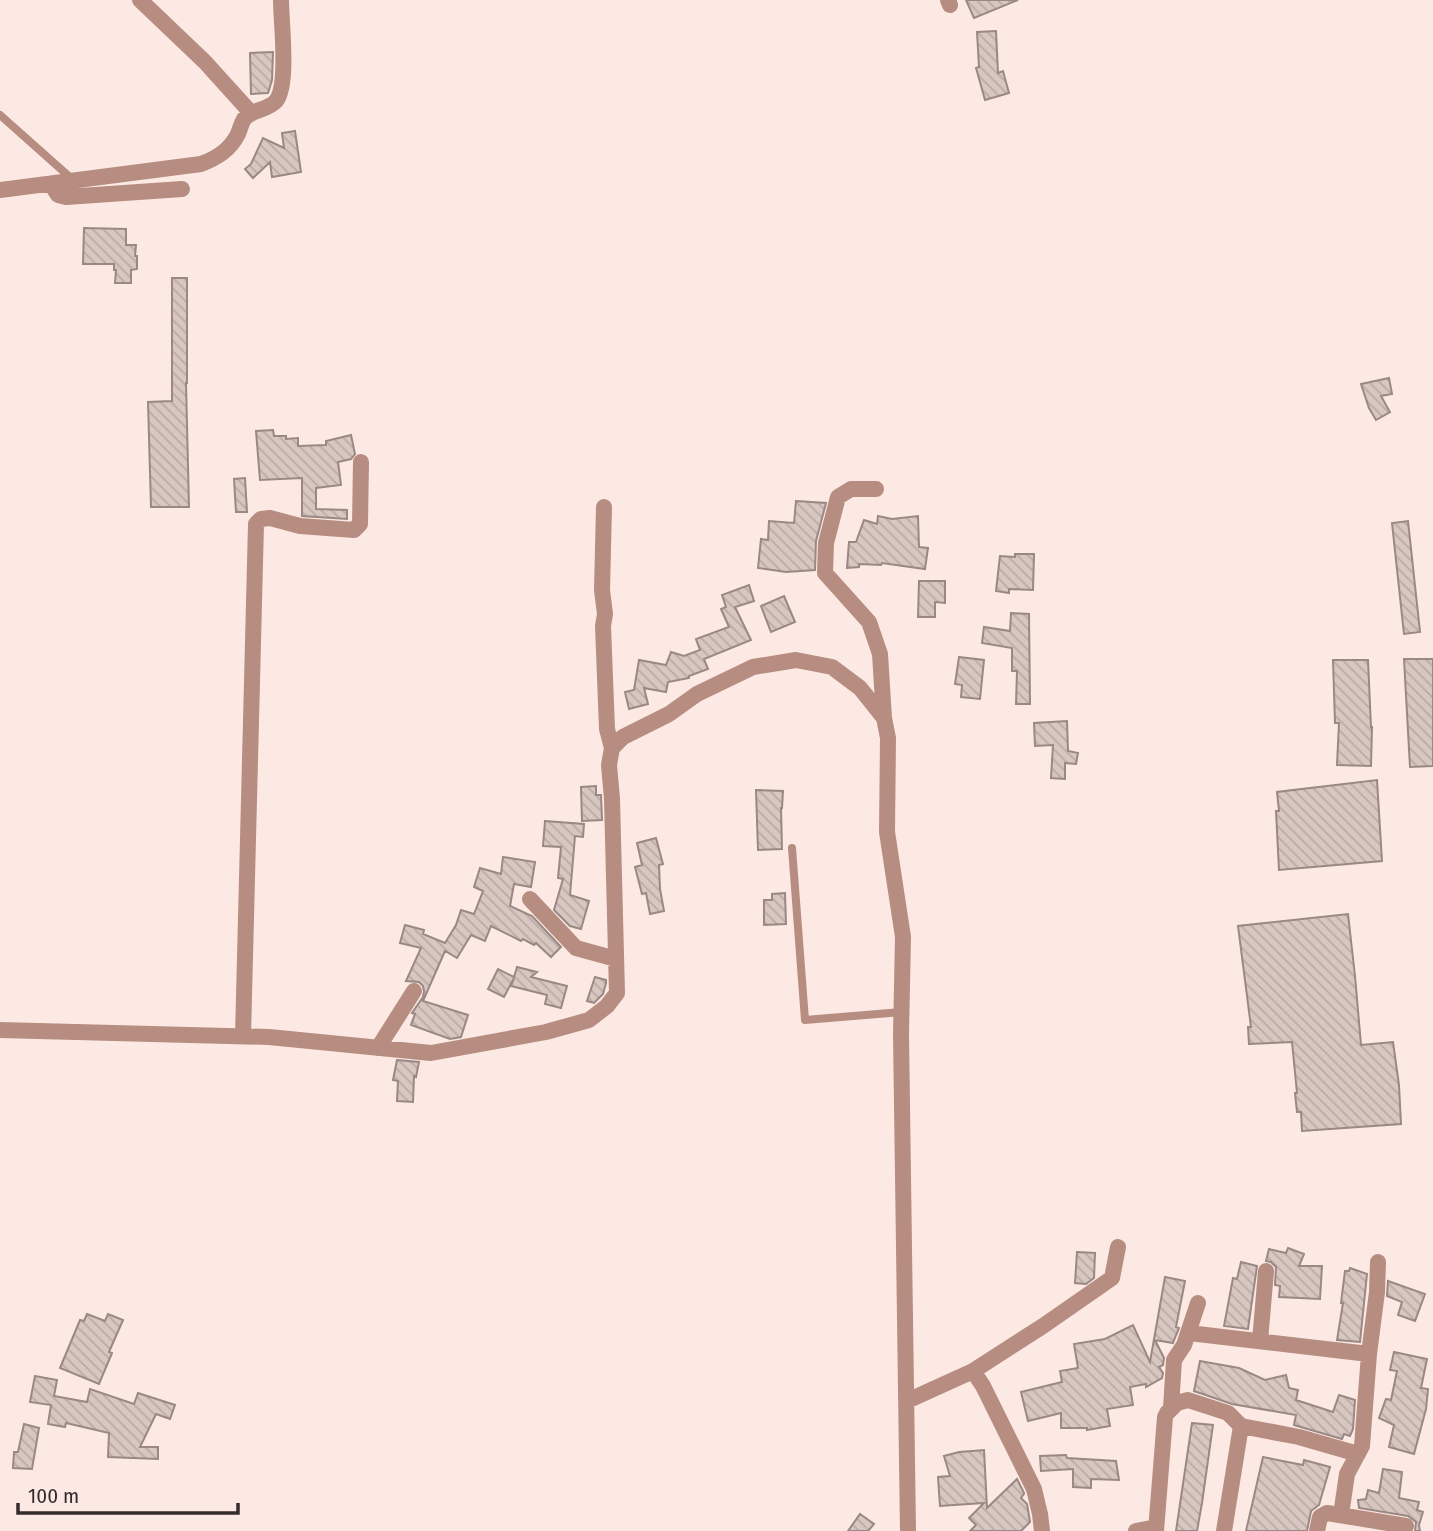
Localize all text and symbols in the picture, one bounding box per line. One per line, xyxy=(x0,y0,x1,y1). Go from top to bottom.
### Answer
scale bar xyxy=(18,1472,238,1516)
text: 100 m xyxy=(28,1483,79,1509)

